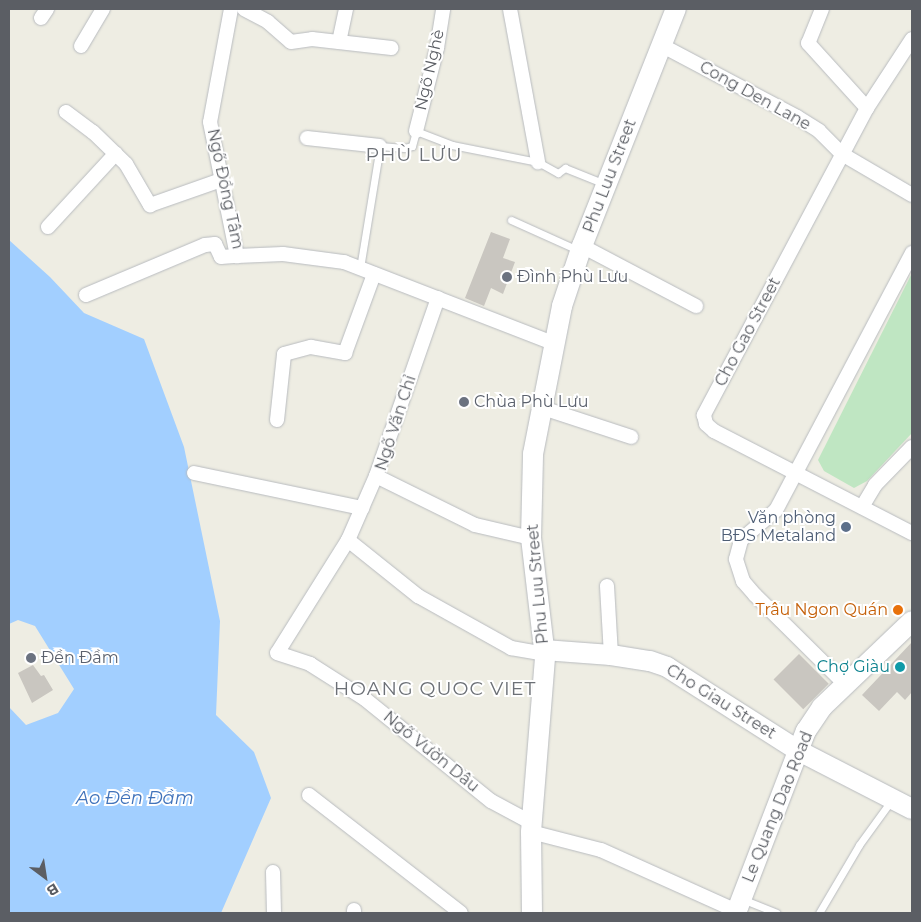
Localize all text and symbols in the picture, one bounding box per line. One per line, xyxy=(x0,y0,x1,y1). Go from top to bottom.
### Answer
street label: Ngõ Nghè xyxy=(411,28,449,112)
street label: Cong Den Lane xyxy=(696,57,814,135)
street label: Phu Luu Street xyxy=(579,116,641,236)
street label: Ngõ Đồng Tâm xyxy=(203,127,247,251)
district label: PHÙ LƯU xyxy=(365,144,463,166)
place label: Đình Phù Lưu xyxy=(517,267,628,287)
marker: Đình Phù Lưu xyxy=(501,271,513,283)
street label: Cho Gao Street xyxy=(711,274,785,390)
street label: Ngõ Văn Chỉ xyxy=(372,373,420,473)
place label: Chùa Phù Lưu xyxy=(474,392,588,412)
marker: Chùa Phù Lưu xyxy=(458,396,470,408)
place label: Văn phòng BĐS Metaland xyxy=(721,508,836,546)
marker: Văn phòng BĐS Metaland xyxy=(840,521,852,533)
street label: Phu Luu Street xyxy=(523,523,553,645)
place label: Trâu Ngon Quán xyxy=(755,600,888,620)
marker: Trâu Ngon Quán xyxy=(892,604,904,616)
place label: Đền Đầm xyxy=(41,648,119,668)
marker: Đền Đầm xyxy=(25,652,37,664)
place label: Chợ Giàu xyxy=(817,657,890,677)
street label: Cho Giau Street xyxy=(663,661,779,743)
marker: Chợ Giàu xyxy=(894,661,906,673)
district label: HOANG QUOC VIET xyxy=(332,678,538,700)
street label: Ngõ Vườn Dâu xyxy=(379,707,483,797)
street label: Le Quang Dao Road xyxy=(739,729,817,885)
water label: Ao Đền Đầm xyxy=(76,787,194,809)
north arrow xyxy=(20,852,70,902)
text: B xyxy=(43,879,62,900)

